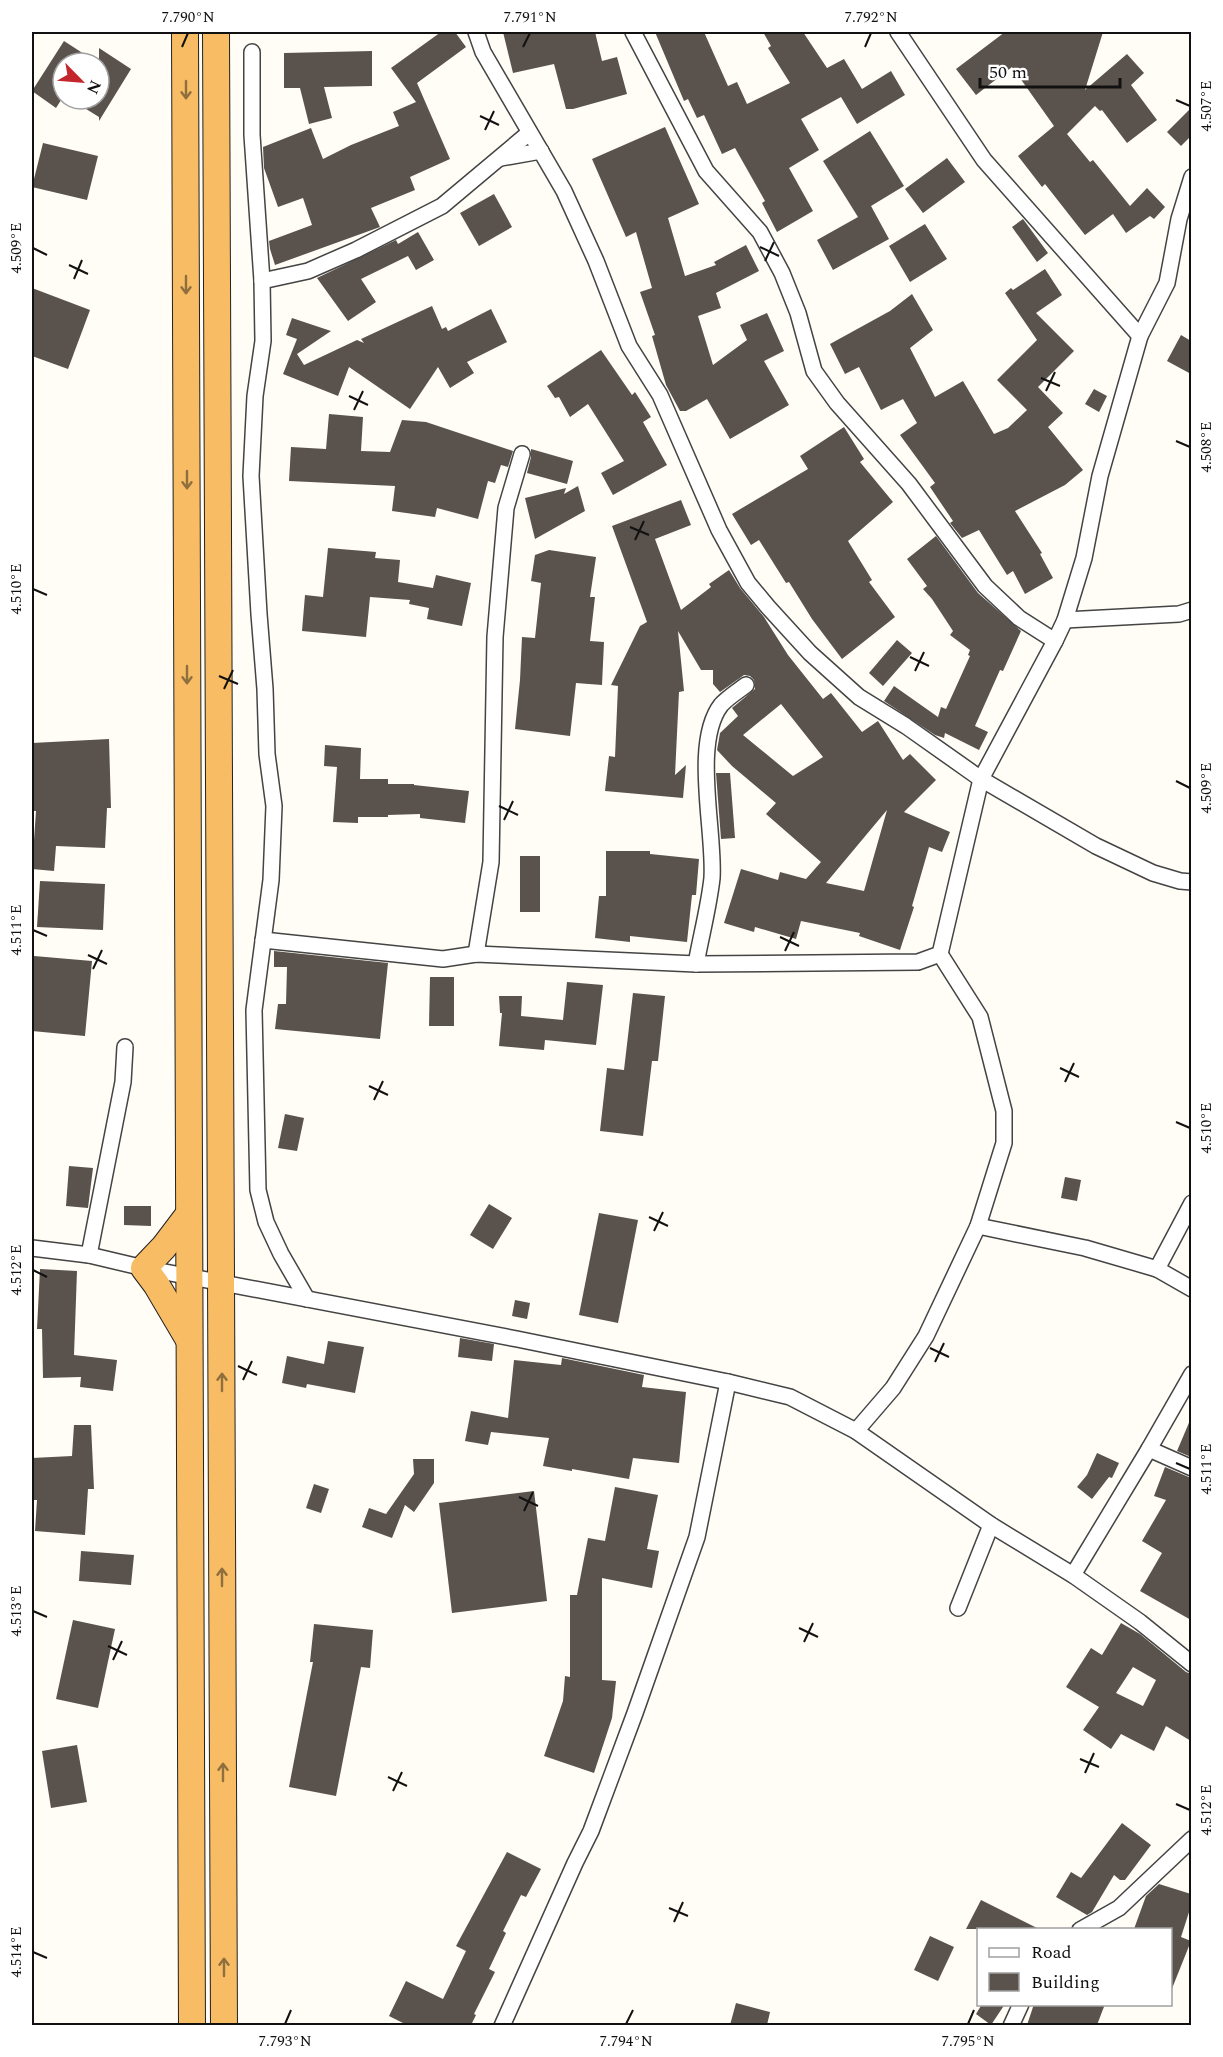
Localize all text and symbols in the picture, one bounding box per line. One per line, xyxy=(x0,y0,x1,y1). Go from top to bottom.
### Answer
text: 7.790°N xyxy=(161,6,215,29)
text: 7.791°N xyxy=(503,6,557,29)
text: 7.792°N xyxy=(844,6,898,29)
north arrow xyxy=(51,51,111,111)
scale bar xyxy=(980,51,1120,89)
text: 50 m xyxy=(989,59,1027,86)
text: N xyxy=(80,76,107,98)
one-way arrow xyxy=(180,79,192,99)
text: 4.507°E xyxy=(1195,80,1218,132)
text: 4.509°E xyxy=(5,222,28,274)
one-way arrow xyxy=(180,274,192,294)
text: 4.508°E xyxy=(1195,421,1218,473)
one-way arrow xyxy=(181,469,193,489)
text: 4.510°E xyxy=(5,563,28,615)
one-way arrow xyxy=(181,664,193,684)
text: 4.509°E xyxy=(1195,762,1218,814)
text: 4.511°E xyxy=(5,904,28,956)
text: 4.510°E xyxy=(1195,1102,1218,1154)
text: 4.512°E xyxy=(5,1244,28,1296)
one-way arrow xyxy=(216,1373,228,1393)
text: 4.511°E xyxy=(1195,1443,1218,1495)
one-way arrow xyxy=(216,1568,228,1588)
text: 4.513°E xyxy=(5,1585,28,1637)
one-way arrow xyxy=(217,1763,229,1783)
text: 4.512°E xyxy=(1195,1784,1218,1836)
text: 4.514°E xyxy=(5,1926,28,1978)
legend xyxy=(977,1928,1172,2006)
text: Road xyxy=(1031,1939,1072,1966)
one-way arrow xyxy=(218,1958,230,1978)
text: Building xyxy=(1031,1969,1100,1996)
text: 7.793°N xyxy=(258,2030,312,2053)
text: 7.794°N xyxy=(599,2030,653,2053)
text: 7.795°N xyxy=(941,2030,995,2053)

